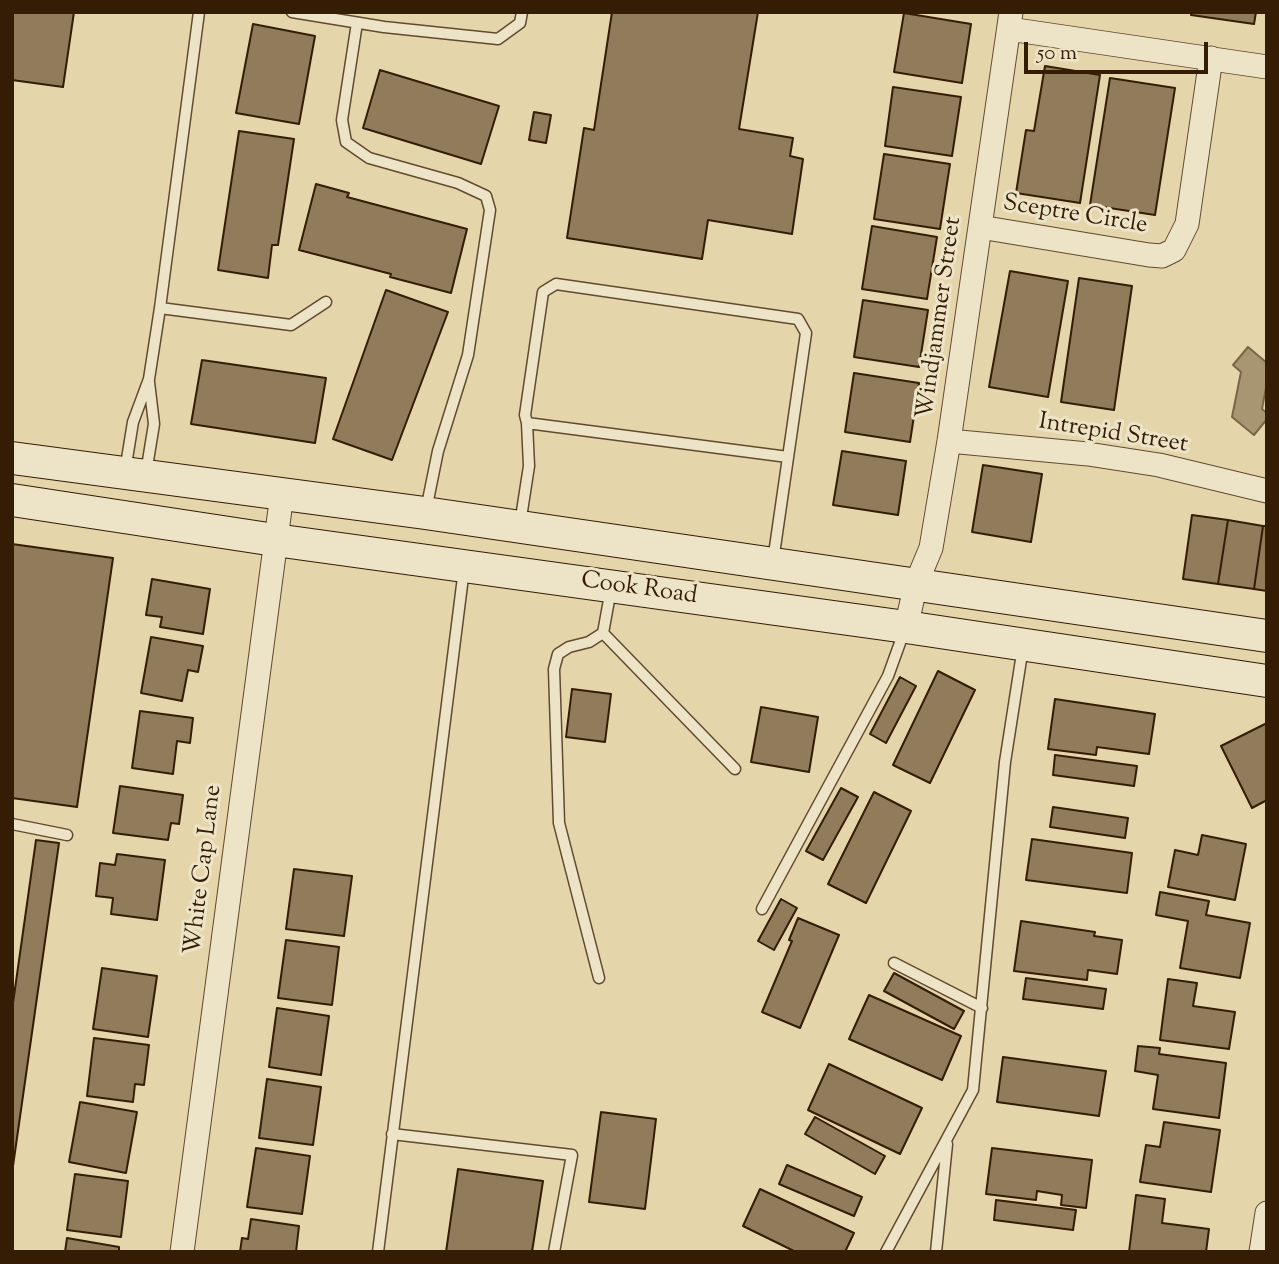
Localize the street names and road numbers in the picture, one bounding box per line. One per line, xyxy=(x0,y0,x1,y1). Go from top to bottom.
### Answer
street label: Sceptre Circle xyxy=(1001,190,1149,242)
street label: Windjammer Street xyxy=(913,215,969,421)
street label: Intrepid Street xyxy=(1036,409,1190,461)
street label: Cook Road xyxy=(579,568,699,612)
street label: White Cap Lane xyxy=(180,783,230,957)

